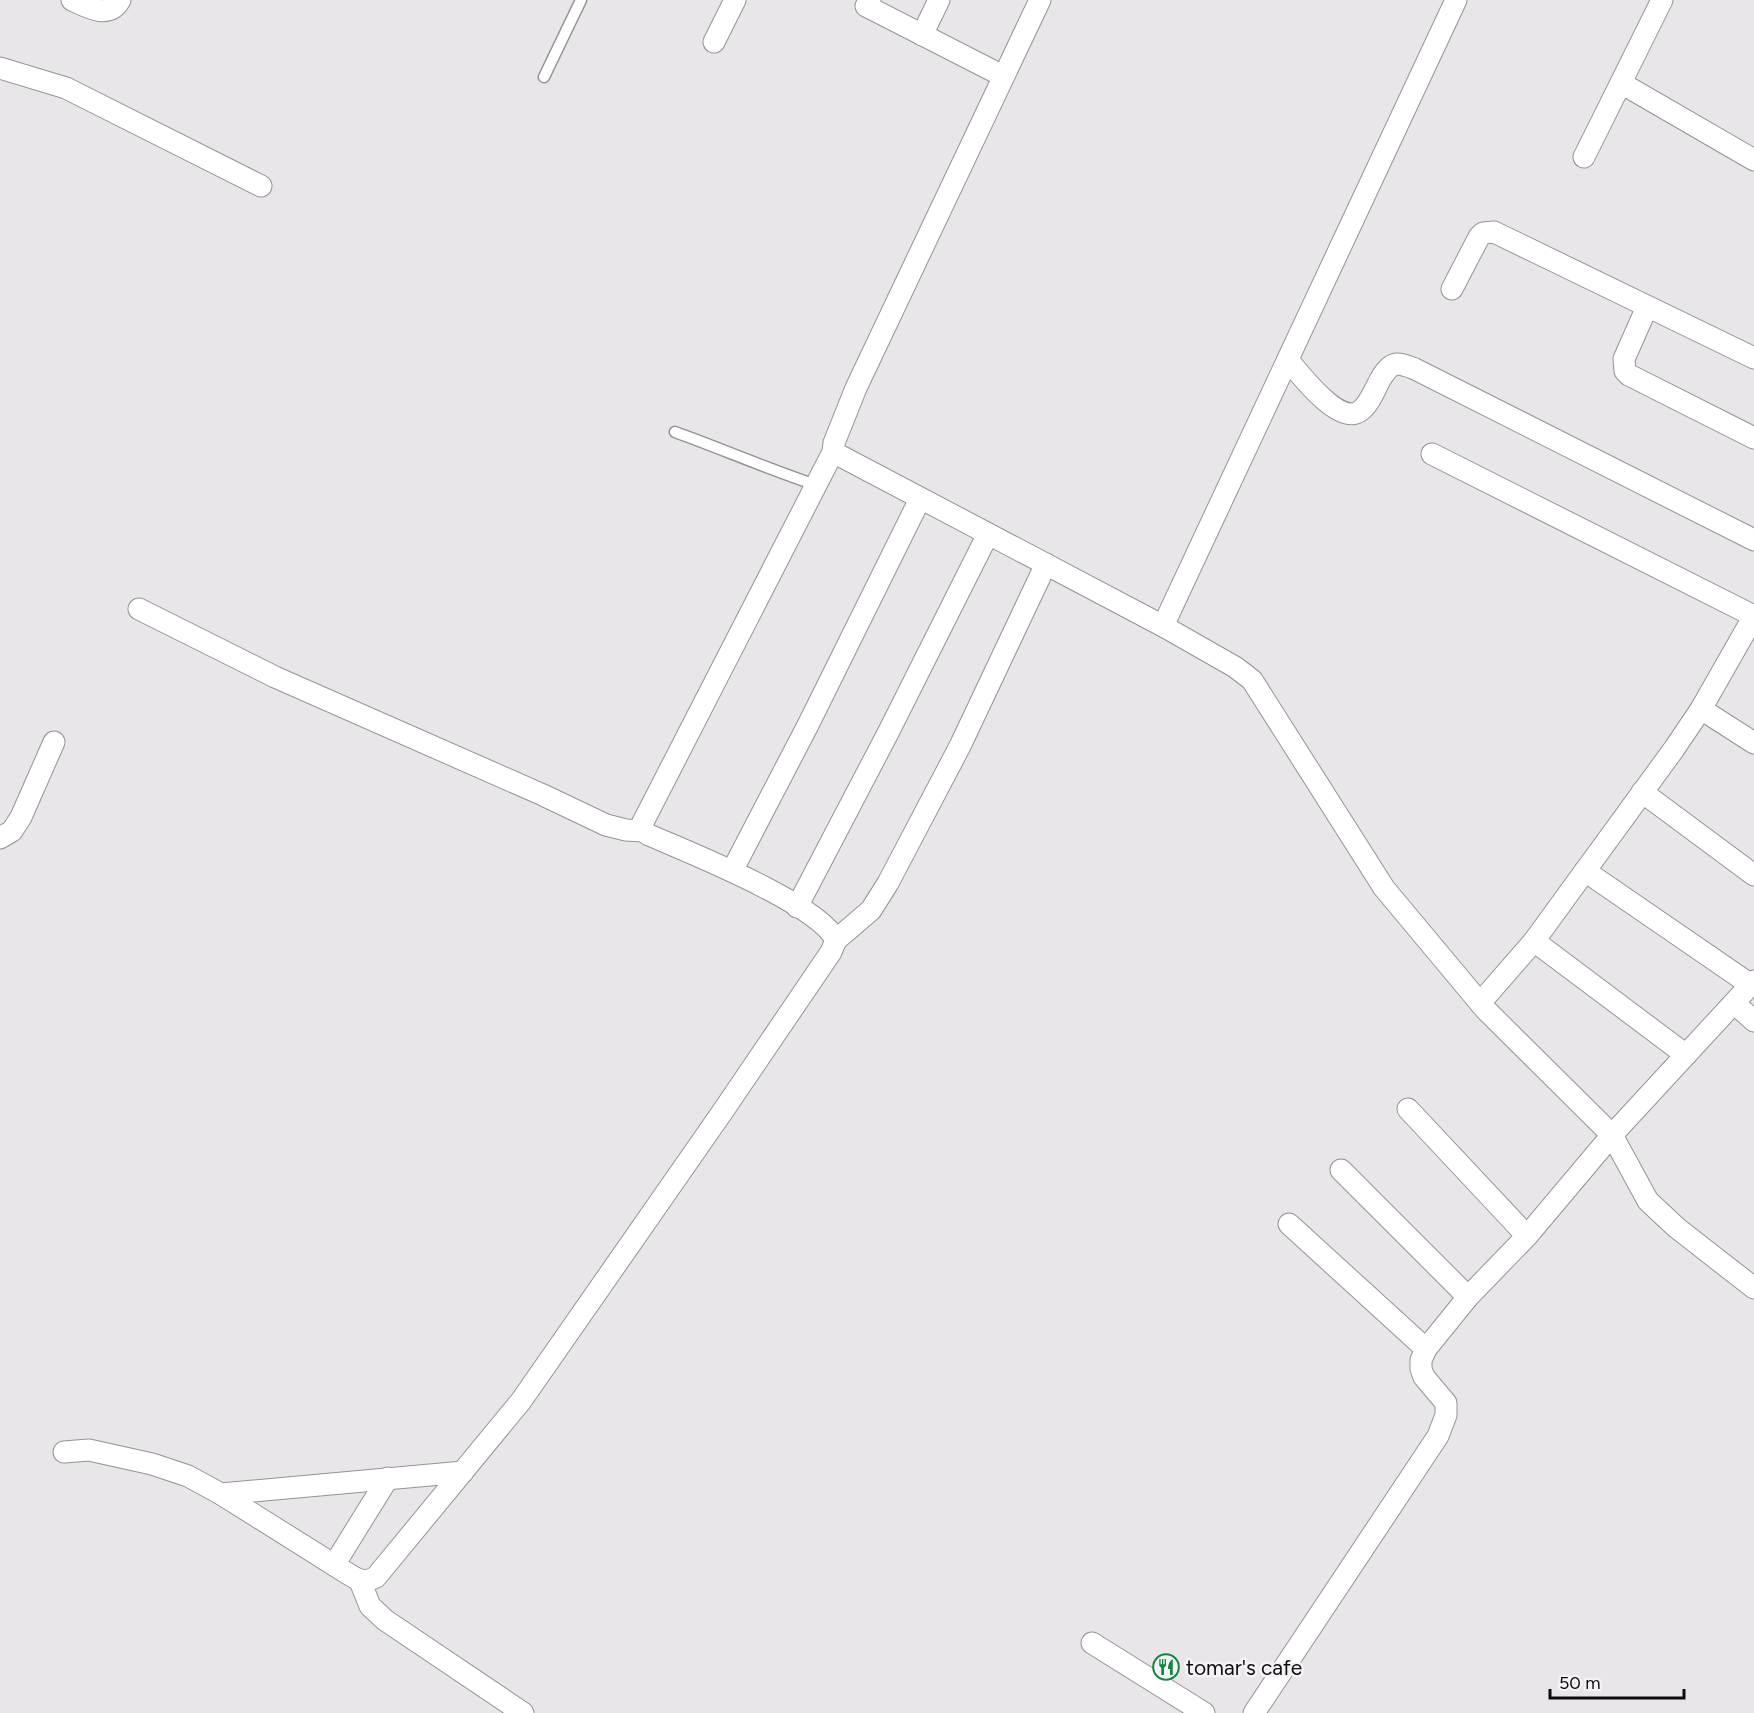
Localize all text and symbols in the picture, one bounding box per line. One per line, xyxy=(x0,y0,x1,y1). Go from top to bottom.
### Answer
restaurant icon: tomar's cafe xyxy=(1151,1652,1181,1682)
place label: tomar's cafe xyxy=(1186,1655,1302,1680)
scale bar xyxy=(1550,1662,1684,1700)
text: 50 m xyxy=(1559,1672,1601,1694)

